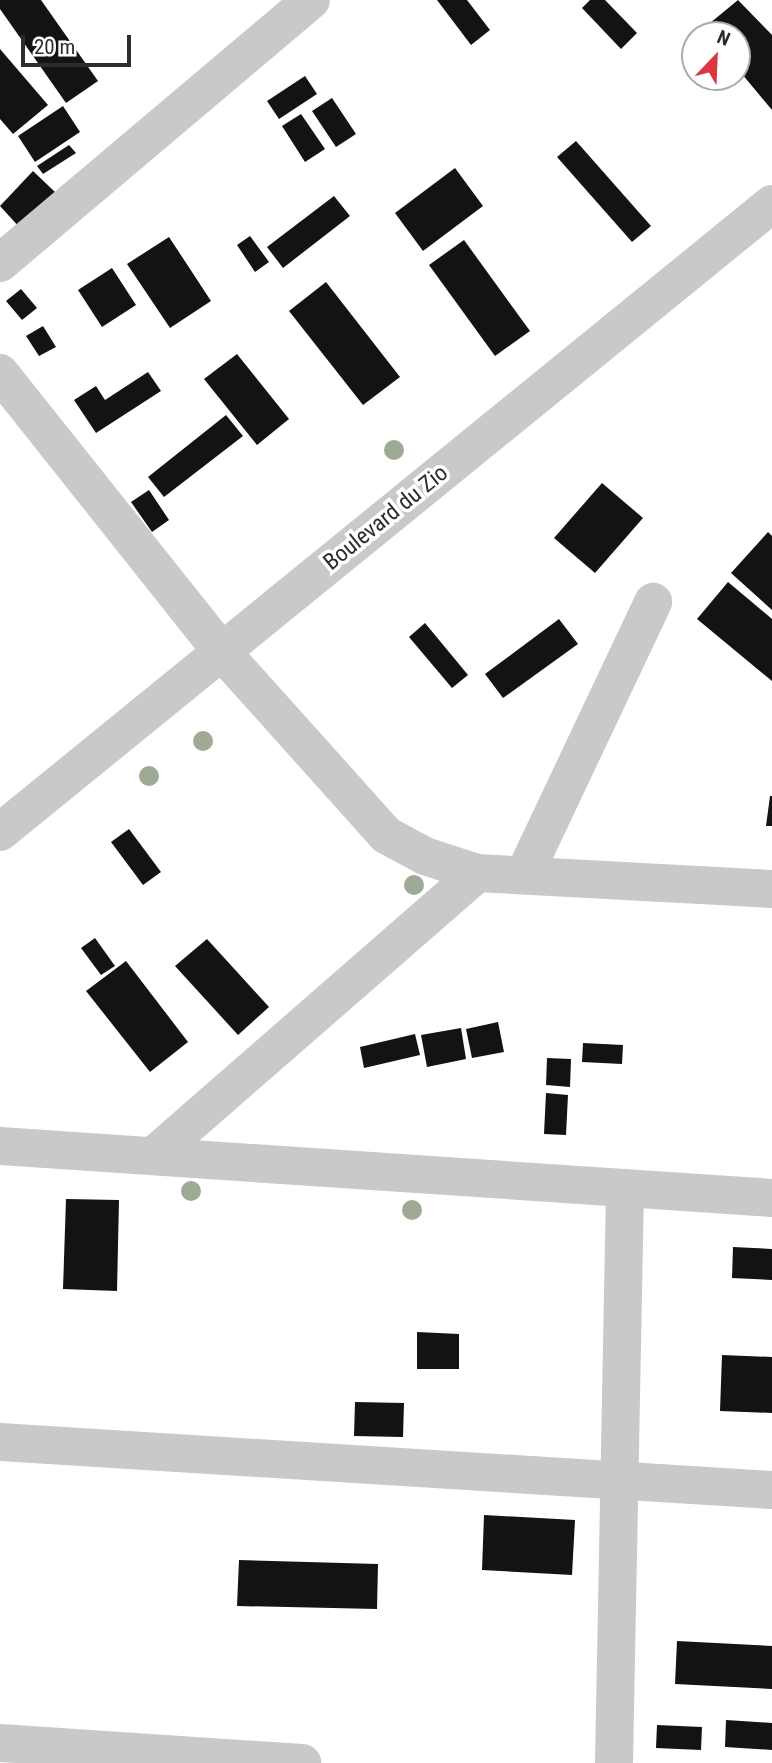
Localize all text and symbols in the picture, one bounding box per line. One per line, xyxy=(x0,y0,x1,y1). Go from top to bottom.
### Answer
scale bar xyxy=(24,21,135,65)
north arrow xyxy=(681,21,751,91)
text: N xyxy=(714,25,733,51)
text: 20 m xyxy=(34,35,75,59)
street label: Boulevard du Zio xyxy=(318,459,454,577)

